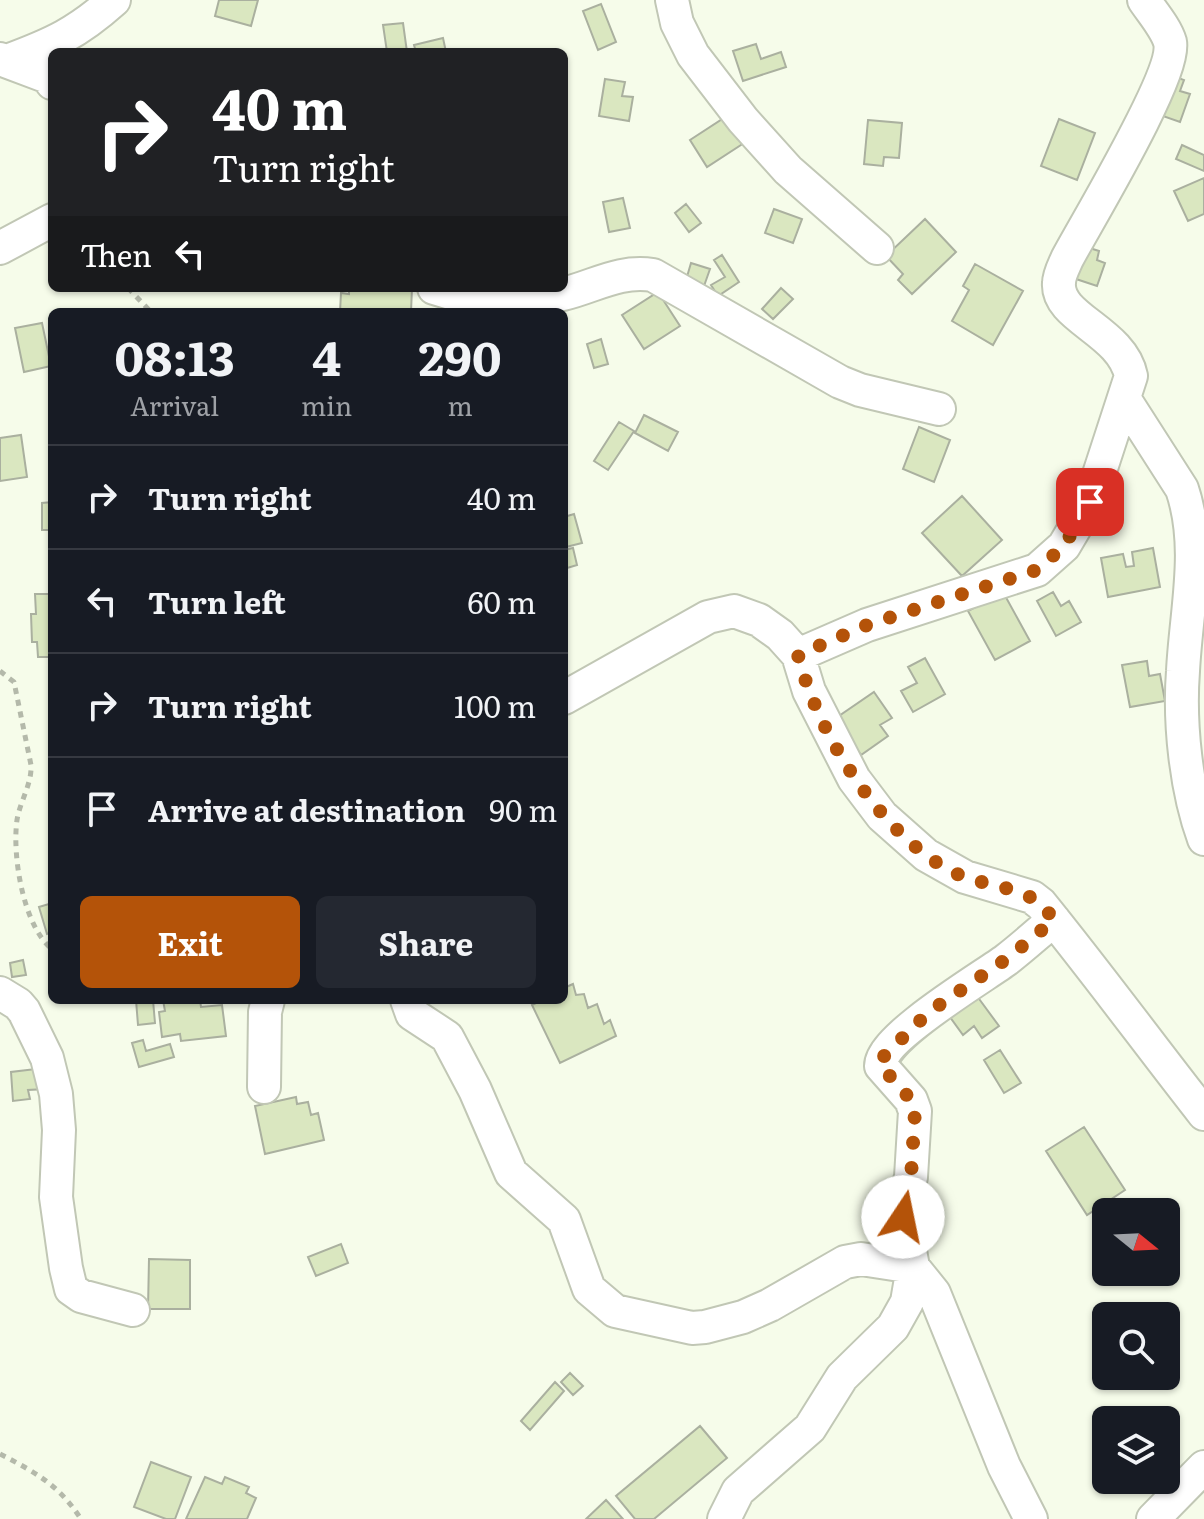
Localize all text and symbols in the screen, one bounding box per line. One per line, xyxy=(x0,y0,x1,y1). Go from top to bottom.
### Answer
text: 40 m xyxy=(212,64,347,147)
icon: right xyxy=(80,80,184,184)
text: Turn right xyxy=(212,140,395,193)
text: Then xyxy=(80,232,152,276)
icon: left xyxy=(168,232,212,276)
text: 08:13 xyxy=(114,320,235,391)
text: 4 xyxy=(312,320,341,391)
text: 290 xyxy=(419,320,502,391)
text: Arrival xyxy=(130,385,219,424)
text: min xyxy=(301,385,352,424)
text: m xyxy=(447,385,473,424)
pin xyxy=(1056,468,1124,536)
icon: right xyxy=(80,475,124,519)
text: Turn right xyxy=(148,475,312,519)
text: 40 m xyxy=(467,475,536,519)
icon: arrive xyxy=(1068,480,1112,524)
icon: left xyxy=(80,579,124,623)
text: Turn left xyxy=(148,579,286,623)
text: 60 m xyxy=(467,579,536,623)
icon: right xyxy=(80,683,124,727)
text: Turn right xyxy=(148,683,312,727)
text: 100 m xyxy=(454,683,536,727)
icon: arrive xyxy=(80,787,124,831)
text: Arrive at destination xyxy=(148,787,465,831)
text: 90 m xyxy=(489,787,557,831)
button: Exit xyxy=(80,896,300,988)
button: Share xyxy=(316,896,536,988)
position arrow xyxy=(861,1175,945,1259)
north arrow xyxy=(1092,1198,1180,1286)
map controls xyxy=(1092,1198,1180,1494)
button: search xyxy=(1092,1302,1180,1390)
button: layers xyxy=(1092,1406,1180,1494)

